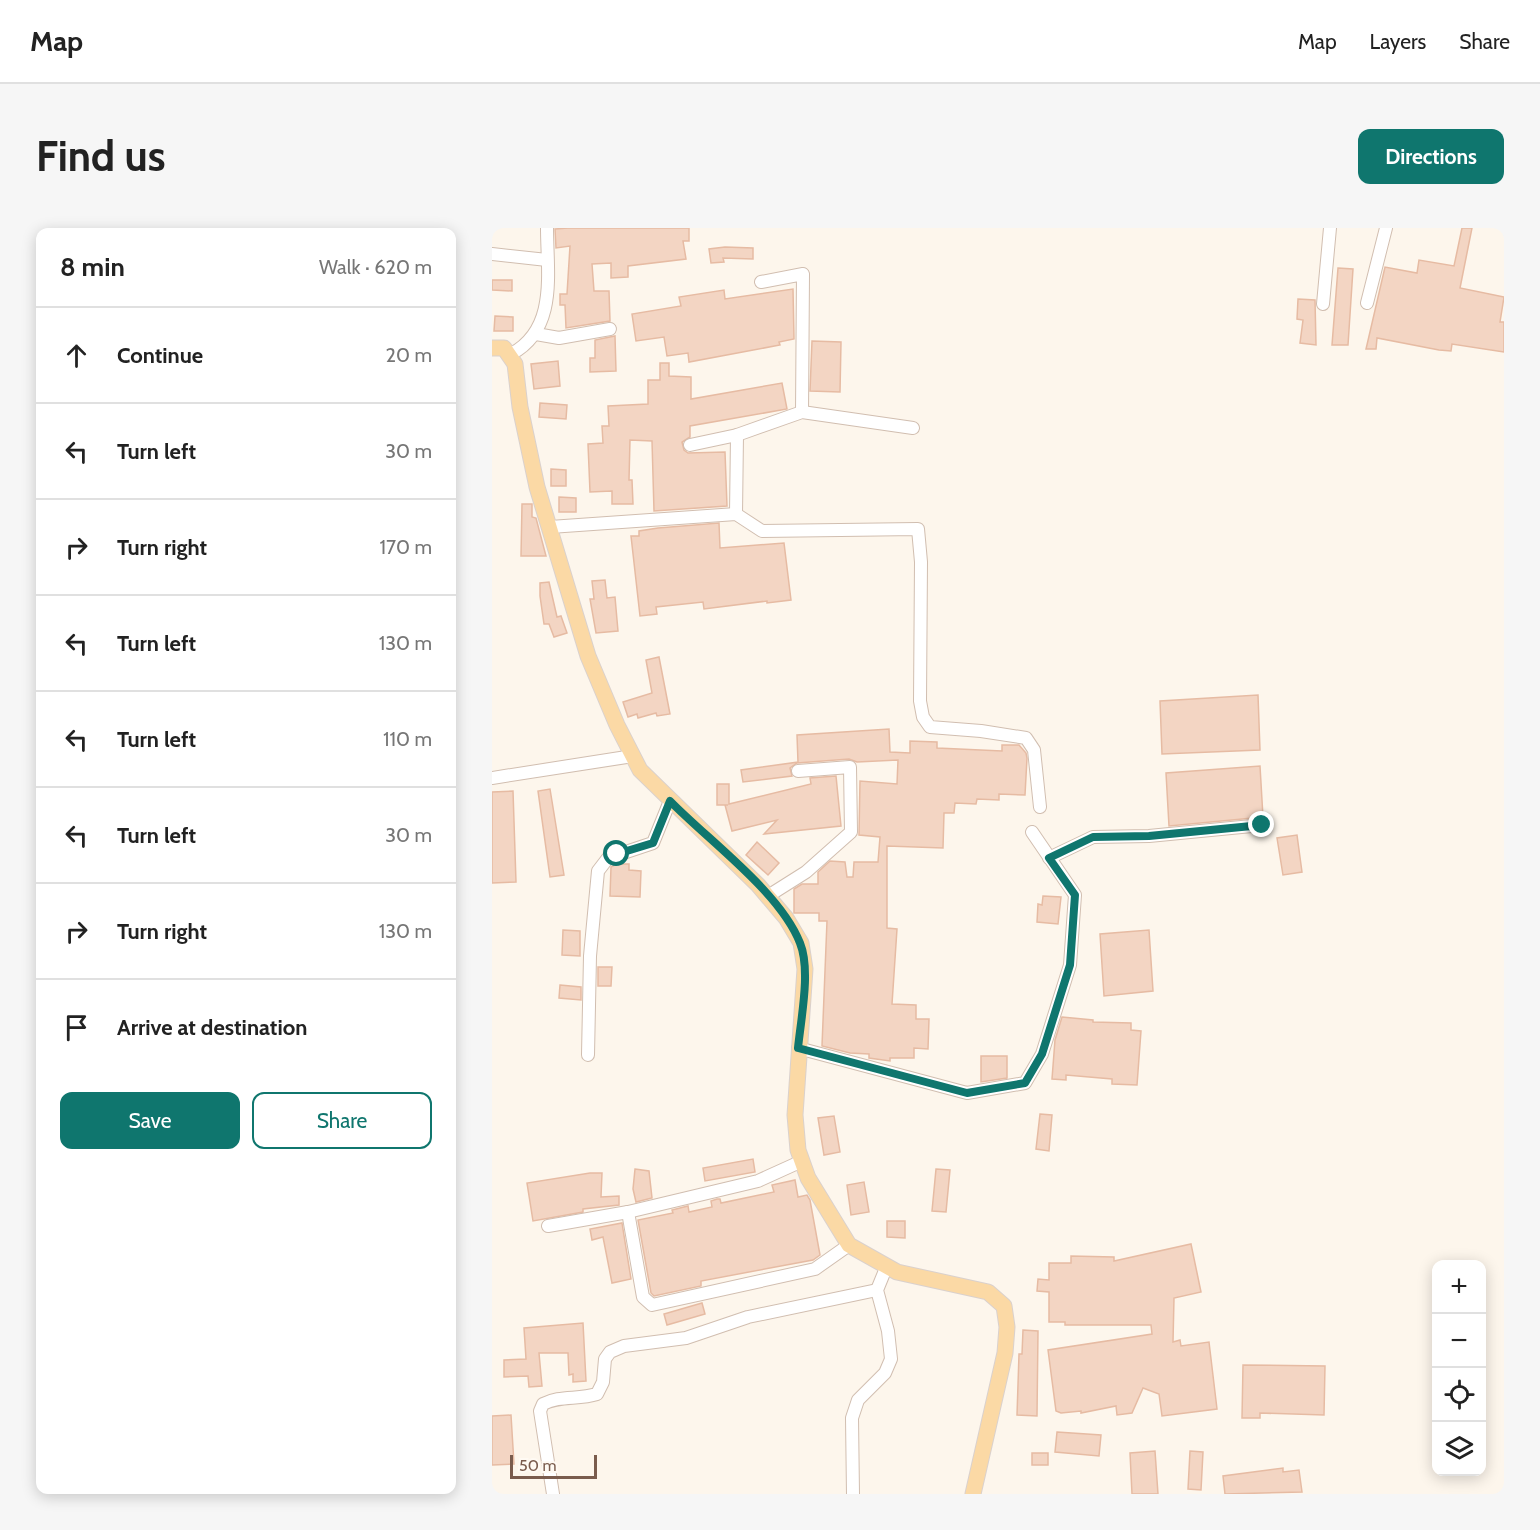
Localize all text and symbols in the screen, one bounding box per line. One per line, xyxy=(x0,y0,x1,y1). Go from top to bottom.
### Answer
text: Map xyxy=(30,24,83,58)
text: Map xyxy=(1298,29,1337,54)
text: Layers xyxy=(1370,29,1426,54)
text: Share xyxy=(1459,29,1510,54)
button: Directions xyxy=(1358,129,1504,184)
text: Find us xyxy=(36,130,165,182)
text: 8 min xyxy=(60,251,125,283)
text: Walk · 620 m xyxy=(319,255,432,279)
icon: ahead xyxy=(60,339,93,372)
text: Continue xyxy=(117,342,203,369)
text: 20 m xyxy=(386,343,432,367)
icon: left xyxy=(60,435,93,468)
text: Turn left xyxy=(117,438,196,465)
text: 30 m xyxy=(385,439,432,463)
icon: right xyxy=(60,531,93,564)
text: Turn right xyxy=(117,534,207,561)
text: 170 m xyxy=(380,535,432,559)
icon: left xyxy=(60,627,93,660)
text: Turn left xyxy=(117,630,196,657)
text: 130 m xyxy=(379,631,432,655)
icon: left xyxy=(60,723,93,756)
text: Turn left xyxy=(117,726,196,753)
text: 110 m xyxy=(383,727,432,751)
route end xyxy=(1248,811,1274,837)
icon: left xyxy=(60,819,93,852)
text: Turn left xyxy=(117,822,196,849)
text: 30 m xyxy=(385,823,432,847)
route start xyxy=(603,840,629,866)
icon: right xyxy=(60,915,93,948)
text: Turn right xyxy=(117,918,207,945)
text: 130 m xyxy=(379,919,432,943)
icon: arrive xyxy=(60,1011,93,1044)
text: Arrive at destination xyxy=(117,1014,307,1041)
button: Save xyxy=(60,1092,240,1149)
button: Share xyxy=(252,1092,432,1149)
map controls xyxy=(1432,1260,1486,1476)
button: + xyxy=(1432,1260,1486,1314)
button: − xyxy=(1432,1314,1486,1368)
button: locate xyxy=(1432,1368,1486,1422)
button: layers xyxy=(1432,1422,1486,1476)
scale bar xyxy=(510,1452,597,1480)
text: 50 m xyxy=(519,1456,556,1475)

